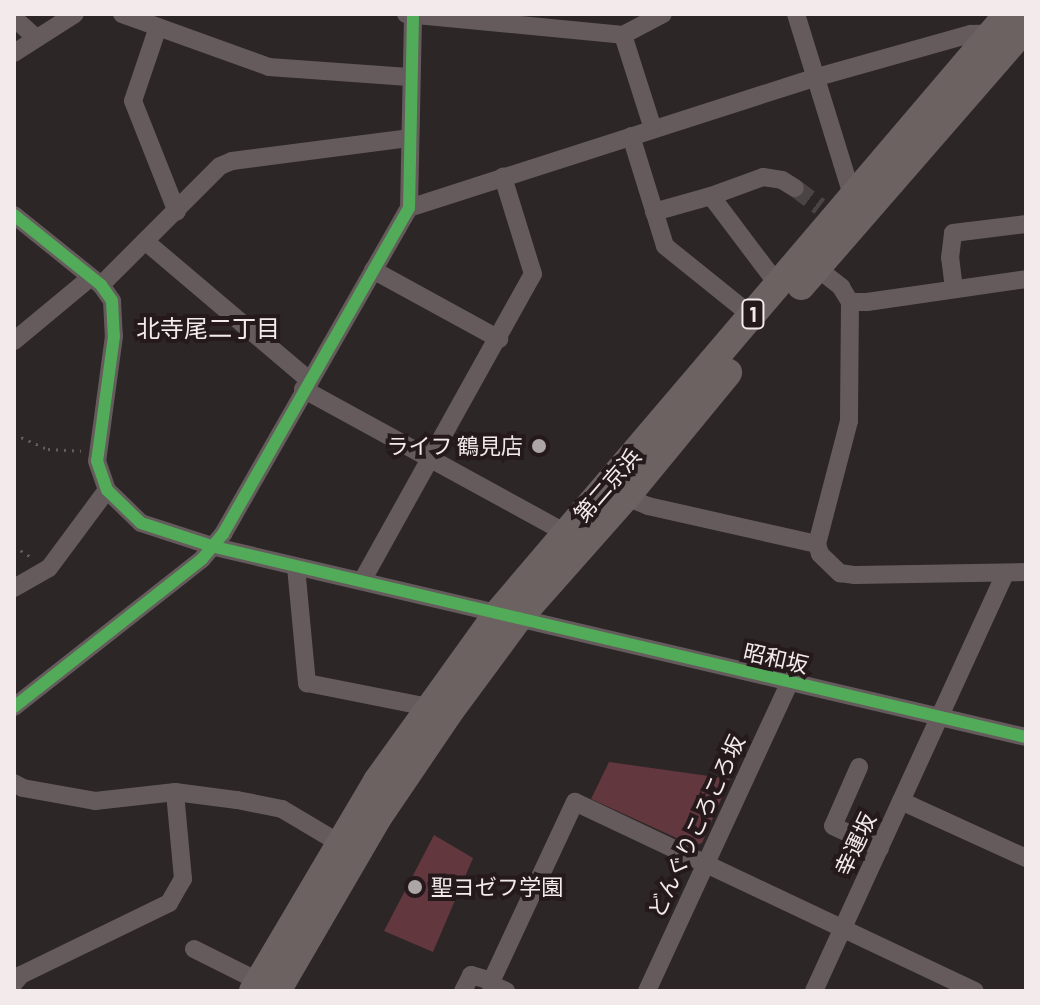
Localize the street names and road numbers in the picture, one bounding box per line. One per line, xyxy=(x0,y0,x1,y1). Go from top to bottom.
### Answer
road number: 1 xyxy=(741,298,765,330)
street label: 第二京浜 xyxy=(568,443,646,527)
street label: 昭和坂 xyxy=(741,638,811,678)
street label: どんぐりころころ坂 xyxy=(642,731,750,921)
street label: 幸運坂 xyxy=(829,809,881,879)

